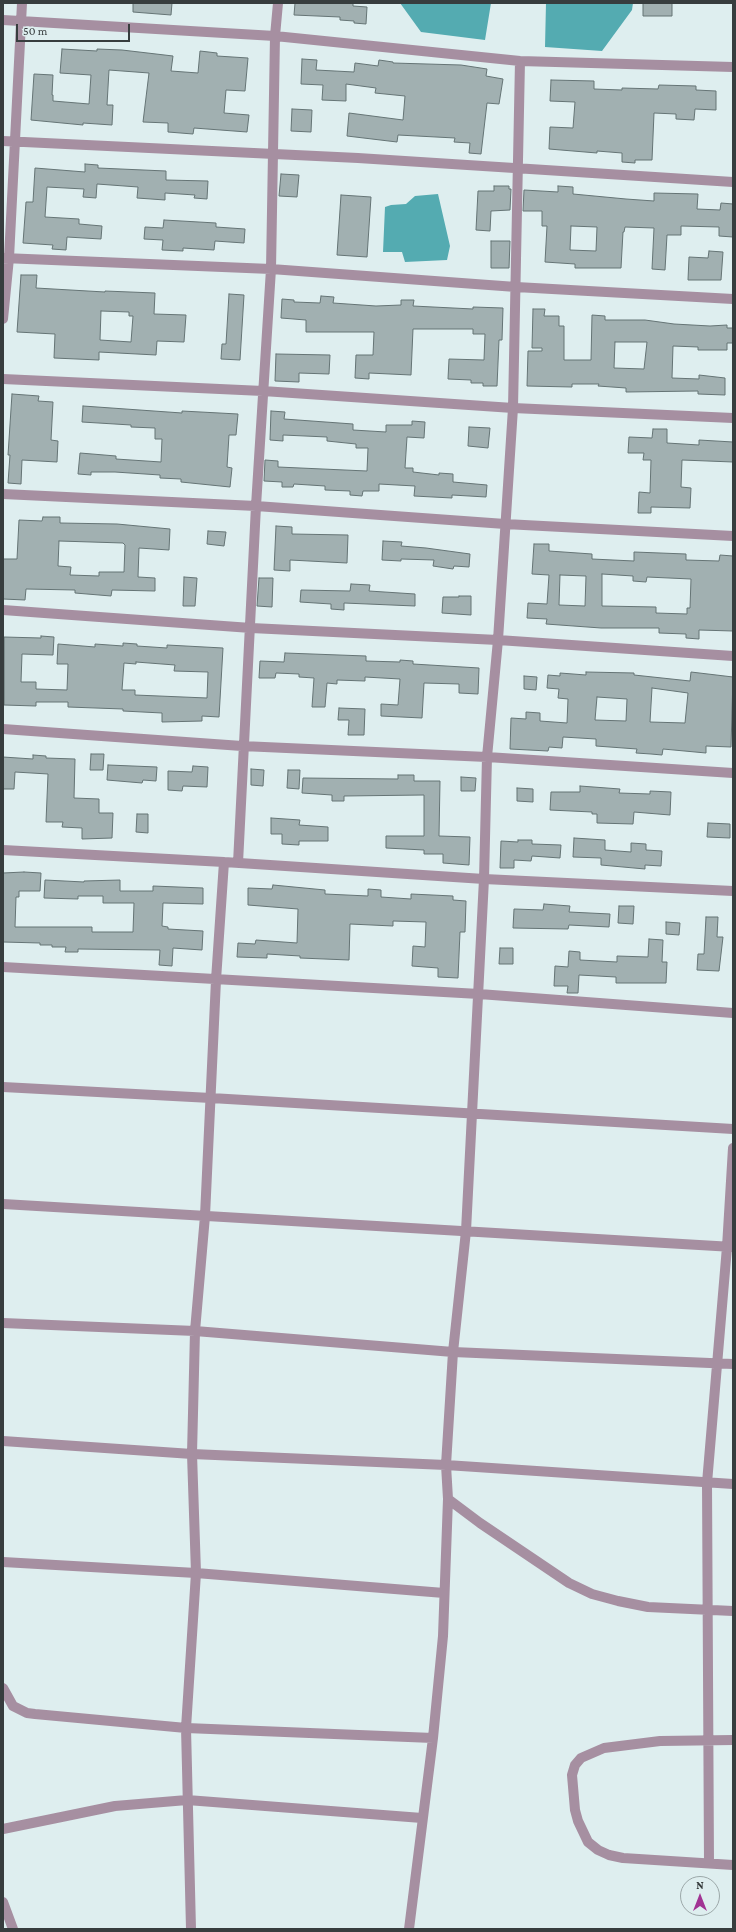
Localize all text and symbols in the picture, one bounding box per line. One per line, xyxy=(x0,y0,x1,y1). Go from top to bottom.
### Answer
scale bar xyxy=(18,16,132,42)
text: 50 m xyxy=(23,24,47,38)
north arrow xyxy=(680,1876,720,1916)
text: N xyxy=(696,1879,704,1891)

